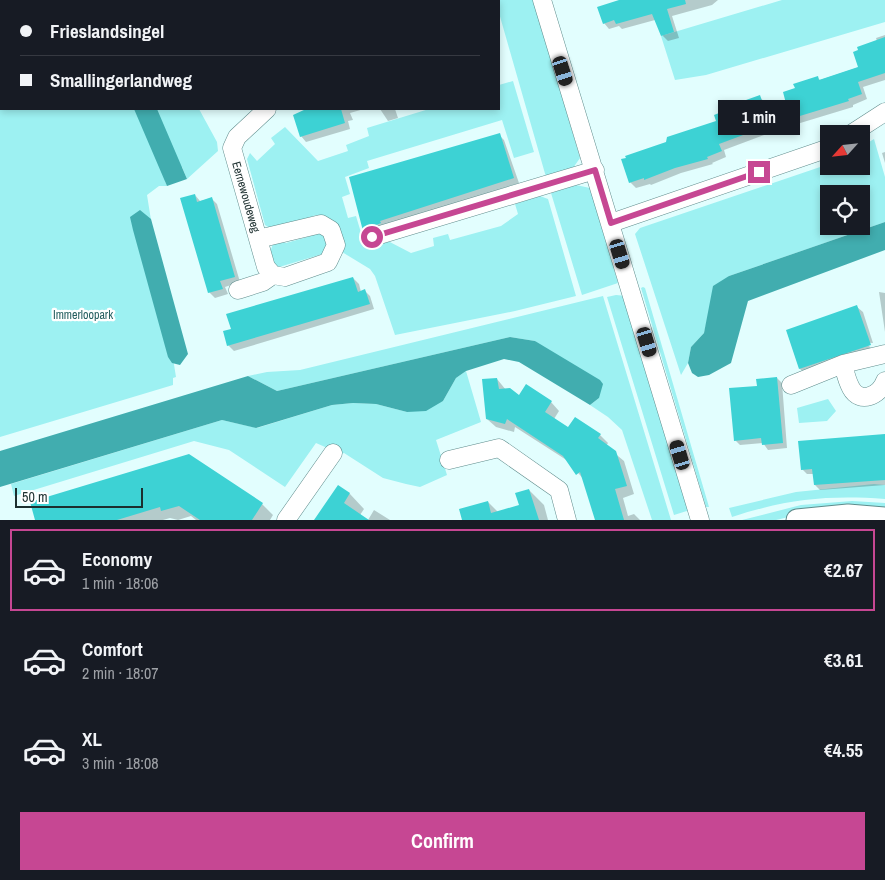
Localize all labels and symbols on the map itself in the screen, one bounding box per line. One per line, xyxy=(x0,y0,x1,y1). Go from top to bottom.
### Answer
car xyxy=(551,54,574,88)
callout: 1 min xyxy=(718,100,800,134)
north arrow xyxy=(820,125,870,175)
street label: Eernewoudeweg xyxy=(228,160,264,235)
route end xyxy=(748,161,770,183)
route start xyxy=(361,226,383,248)
car xyxy=(608,237,631,271)
park label: Immerloopark xyxy=(53,307,113,323)
car xyxy=(635,325,658,359)
car xyxy=(668,438,691,472)
scale bar xyxy=(15,485,142,508)

